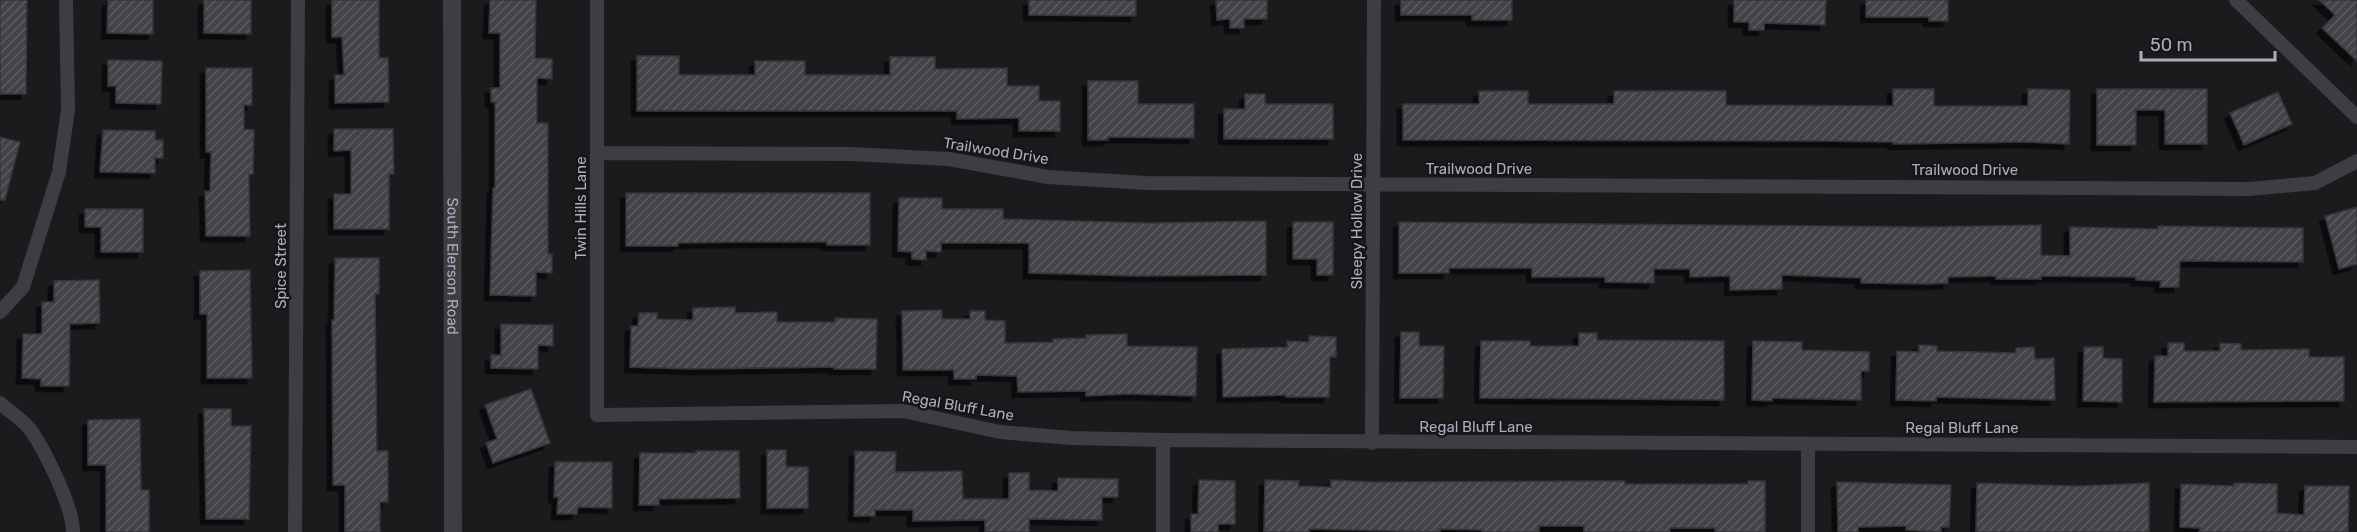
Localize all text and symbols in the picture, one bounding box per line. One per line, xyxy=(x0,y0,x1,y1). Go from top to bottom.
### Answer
scale bar xyxy=(2141,24,2274,62)
text: 50 m xyxy=(2150,34,2193,56)
street label: Trailwood Drive xyxy=(942,134,1050,168)
street label: Sleepy Hollow Drive xyxy=(1348,153,1366,289)
street label: Twin Hills Lane xyxy=(572,156,590,260)
street label: Trailwood Drive xyxy=(1426,160,1532,178)
street label: Trailwood Drive xyxy=(1912,161,2018,179)
street label: South Elerson Road xyxy=(443,197,462,335)
street label: Spice Street xyxy=(272,223,290,309)
street label: Regal Bluff Lane xyxy=(901,387,1015,425)
street label: Regal Bluff Lane xyxy=(1419,418,1533,436)
street label: Regal Bluff Lane xyxy=(1905,419,2019,437)

